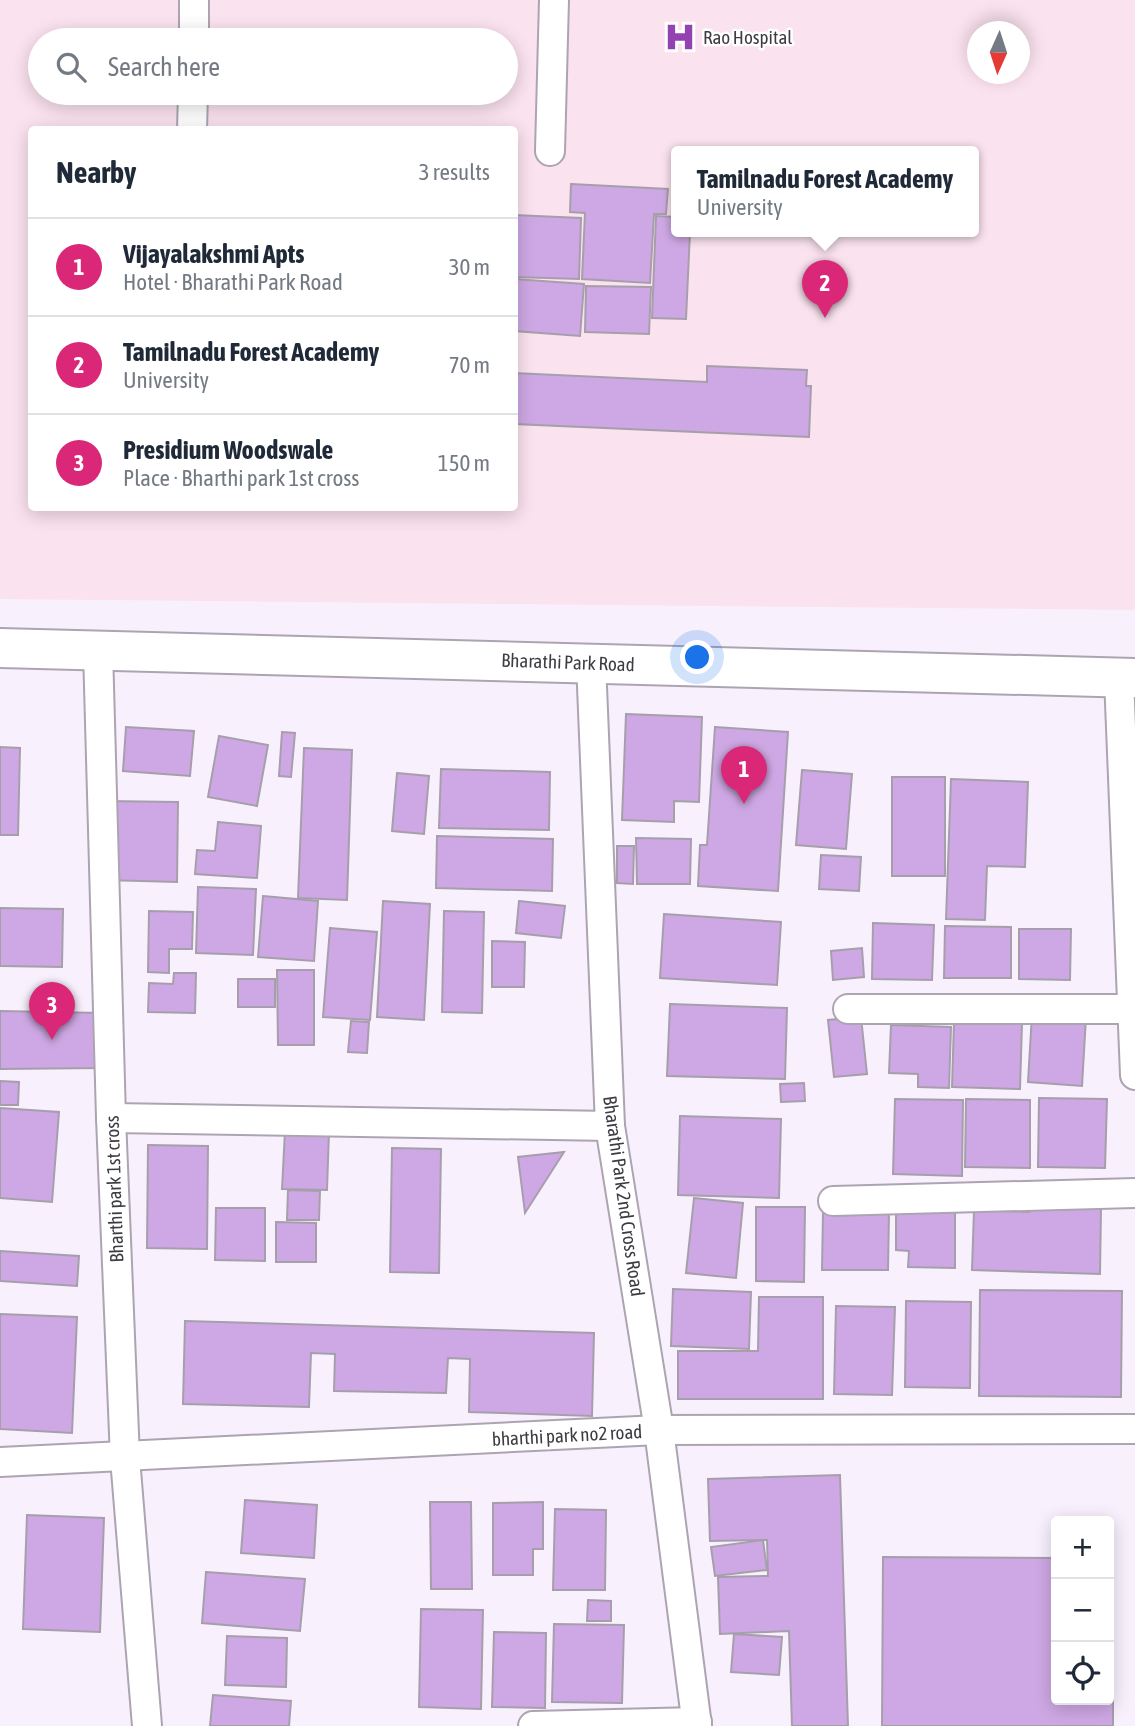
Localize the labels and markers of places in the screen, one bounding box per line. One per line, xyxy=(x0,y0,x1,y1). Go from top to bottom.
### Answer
hospital icon: Rao Hospital xyxy=(663,20,697,54)
place label: Rao Hospital xyxy=(703,26,792,48)
pin: 2 xyxy=(802,260,848,318)
pin: 1 xyxy=(721,746,767,804)
pin: 3 xyxy=(29,982,75,1040)

